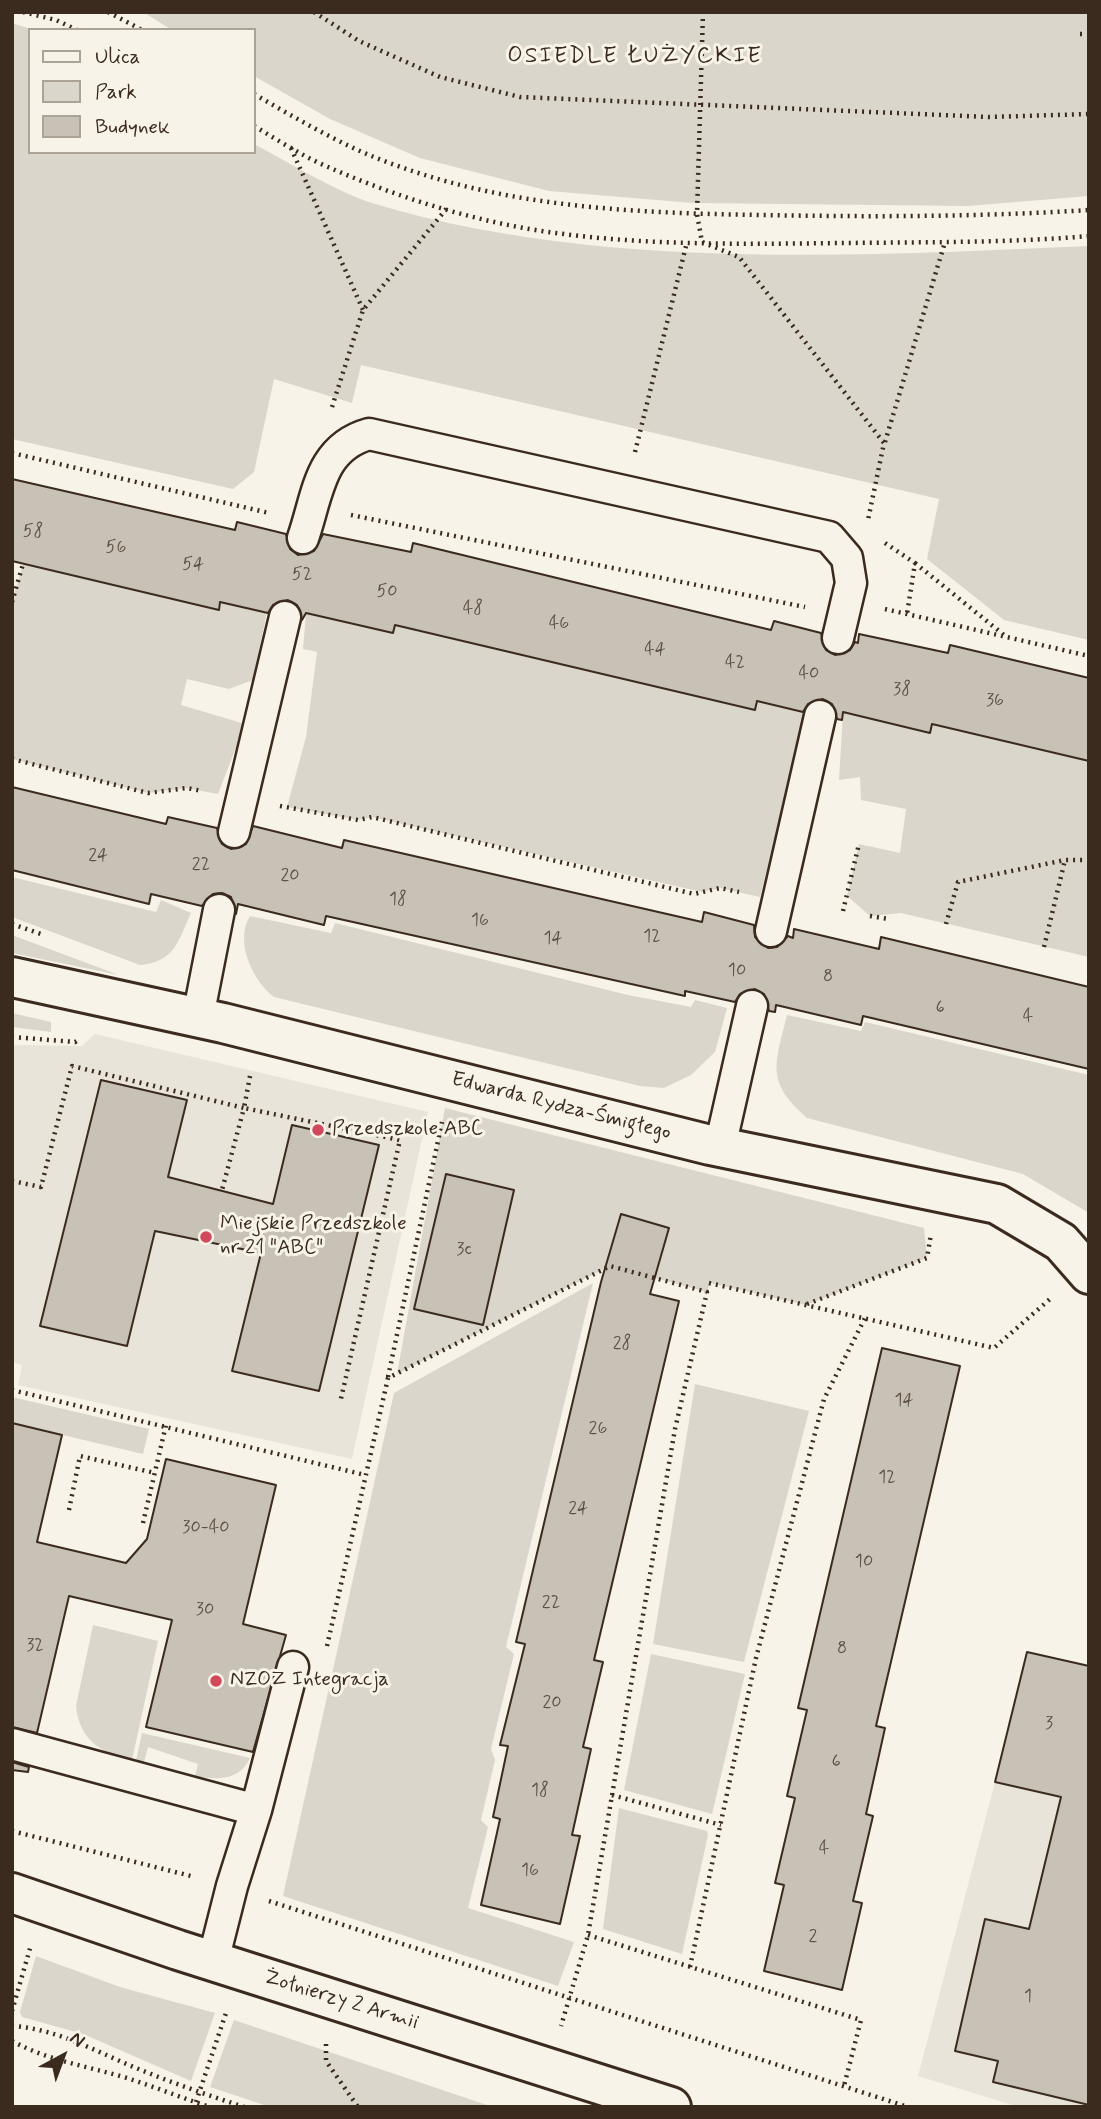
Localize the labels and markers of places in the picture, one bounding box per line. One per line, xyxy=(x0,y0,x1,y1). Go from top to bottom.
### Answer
place label: Przedszkole ABC xyxy=(332,1117,483,1143)
marker: Przedszkole ABC xyxy=(310,1122,326,1138)
place label: Miejskie Przedszkole nr 21 "ABC" xyxy=(220,1212,407,1262)
marker: Miejskie Przedszkole nr 21 "ABC" xyxy=(198,1229,214,1245)
place label: NZOZ Integracja xyxy=(230,1668,389,1694)
marker: NZOZ Integracja xyxy=(208,1673,224,1689)

